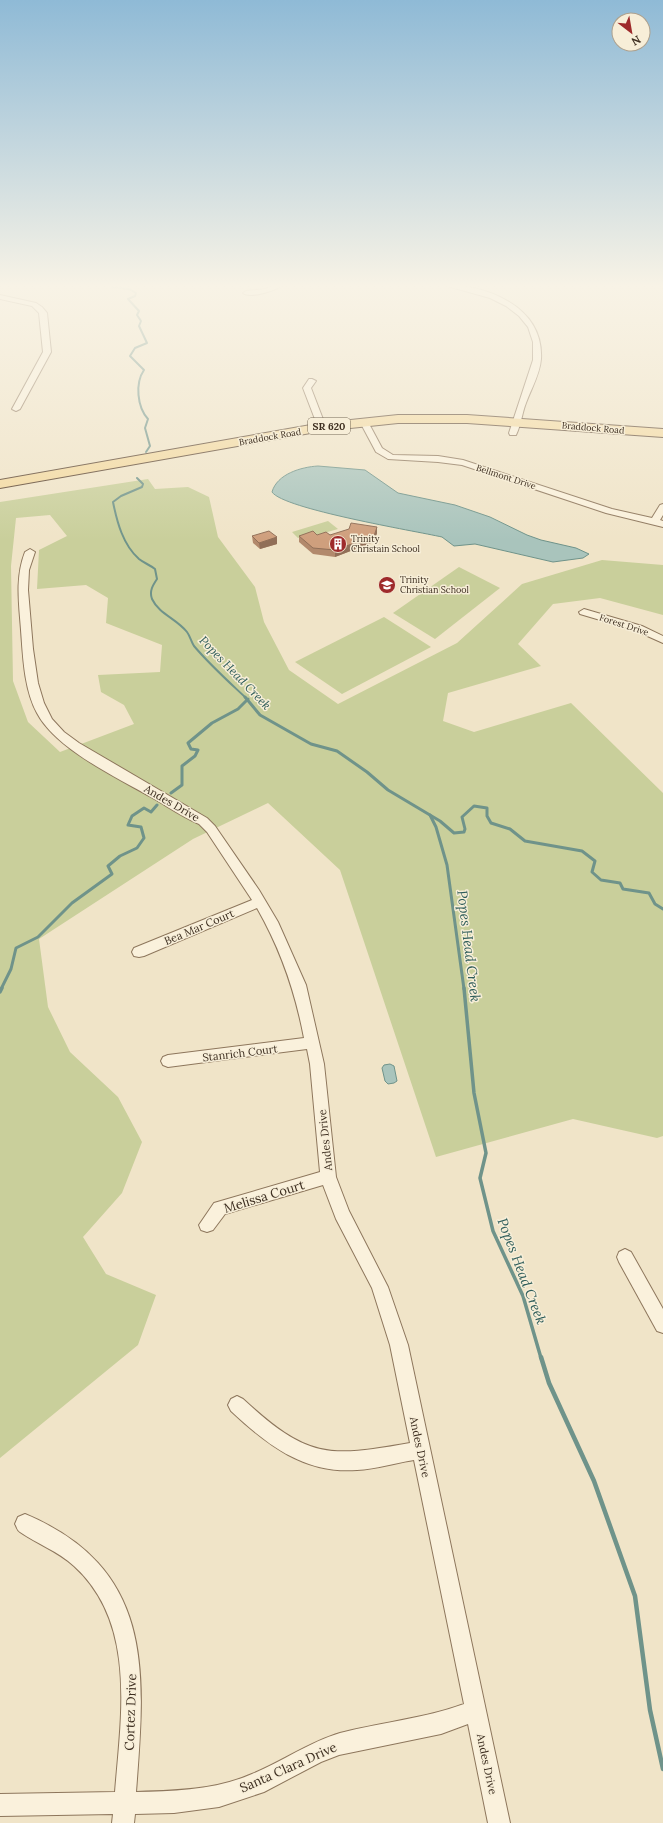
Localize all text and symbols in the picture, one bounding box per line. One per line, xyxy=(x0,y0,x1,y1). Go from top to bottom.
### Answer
north arrow xyxy=(611,12,651,52)
text: N xyxy=(628,32,643,49)
road number: SR 620 xyxy=(308,418,350,434)
street label: Braddock Road xyxy=(561,419,625,436)
street label: Braddock Road xyxy=(238,426,302,447)
street label: Bellmont Drive xyxy=(475,462,538,491)
place label: Trinity Christain School xyxy=(351,533,421,554)
building icon: Trinity Christain School xyxy=(328,534,348,554)
place label: Trinity Christian School xyxy=(400,574,470,595)
school or university icon: Trinity Christian School xyxy=(377,575,397,595)
street label: Forest Drive xyxy=(598,611,650,638)
water label: Popes Head Creek xyxy=(196,633,274,713)
street label: Andes Drive xyxy=(141,781,202,824)
water label: Popes Head Creek xyxy=(453,889,485,1003)
street label: Bea Mar Court xyxy=(162,906,237,948)
street label: Stanrich Court xyxy=(202,1041,279,1065)
street label: Andes Drive xyxy=(315,1109,335,1172)
street label: Melissa Court xyxy=(222,1176,307,1217)
water label: Popes Head Creek xyxy=(493,1215,551,1327)
street label: Andes Drive xyxy=(407,1414,433,1479)
street label: Cortez Drive xyxy=(121,1673,140,1751)
street label: Andes Drive xyxy=(474,1731,500,1796)
street label: Santa Clara Drive xyxy=(237,1738,339,1796)

